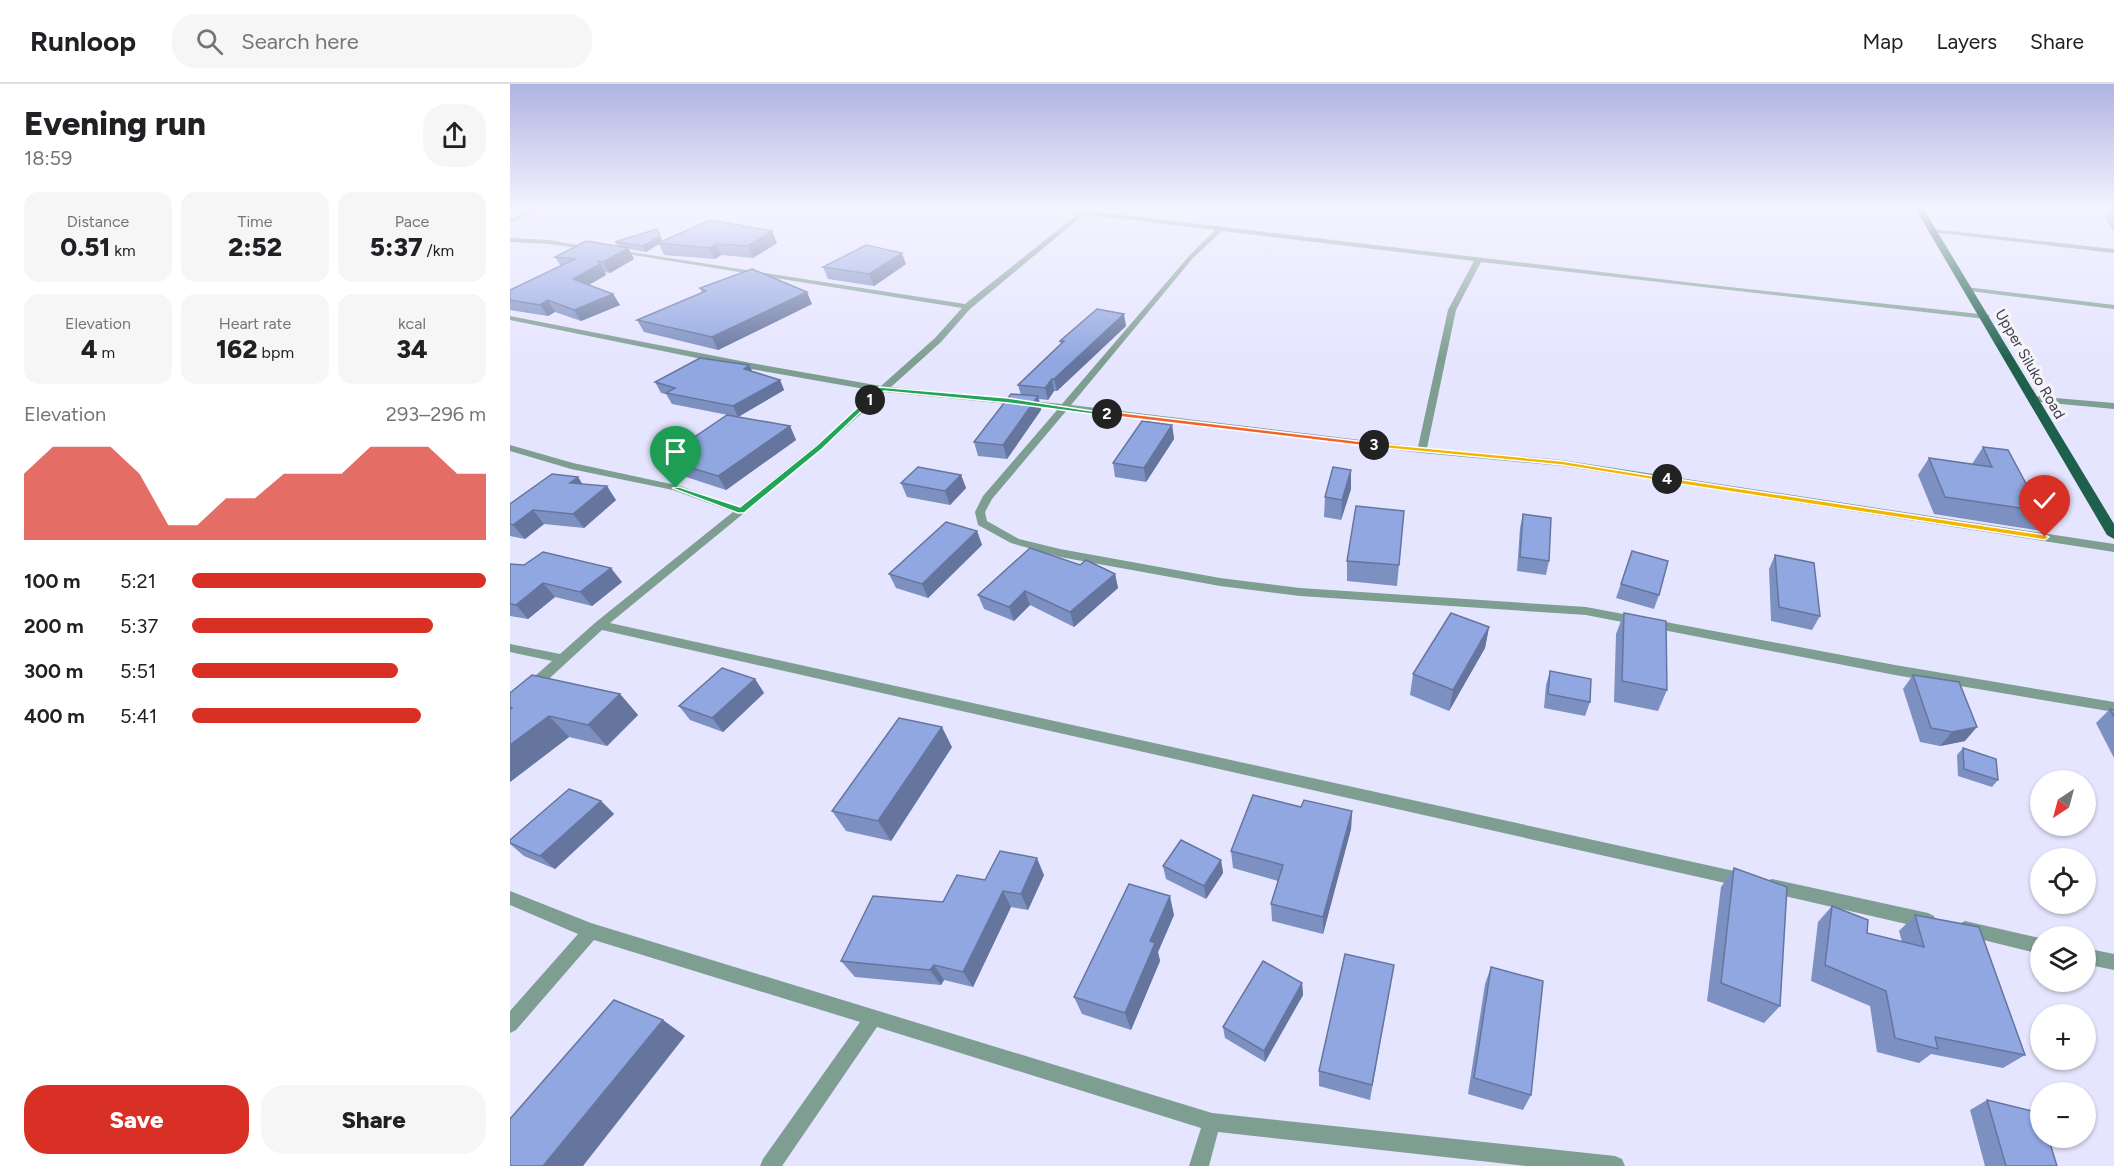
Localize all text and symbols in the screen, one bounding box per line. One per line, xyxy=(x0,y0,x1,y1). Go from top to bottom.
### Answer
search box xyxy=(172,14,592,68)
text: Runloop xyxy=(30,24,136,58)
icon: search xyxy=(193,25,226,58)
text: Search here xyxy=(241,28,359,55)
text: Map xyxy=(1863,29,1903,54)
text: Layers xyxy=(1936,29,1997,54)
text: Share xyxy=(2030,29,2084,54)
text: Evening run xyxy=(24,104,206,143)
button: share xyxy=(423,104,486,167)
text: 18:59 xyxy=(24,146,72,170)
text: Distance xyxy=(67,212,129,231)
text: Time xyxy=(238,212,272,231)
text: Pace xyxy=(395,212,429,231)
text: 0.51 xyxy=(60,231,110,263)
text: 2:52 xyxy=(228,231,282,263)
text: 5:37 xyxy=(370,231,423,263)
text: km xyxy=(110,241,136,260)
text: /km xyxy=(423,241,454,260)
street label: Upper Siluko Road xyxy=(1991,306,2069,422)
text: Elevation xyxy=(65,314,131,333)
text: Heart rate xyxy=(219,314,291,333)
text: kcal xyxy=(398,314,426,333)
text: 4 xyxy=(81,333,98,365)
text: 162 xyxy=(216,333,258,365)
text: 34 xyxy=(396,333,428,365)
text: m xyxy=(98,343,115,362)
text: bpm xyxy=(258,343,294,362)
pin: 1 xyxy=(855,385,885,415)
text: 1 xyxy=(867,390,873,409)
pin: 2 xyxy=(1092,399,1122,429)
text: Elevation xyxy=(24,402,106,426)
text: 293–296 m xyxy=(386,402,486,426)
text: 2 xyxy=(1102,404,1112,423)
pin xyxy=(650,426,701,488)
pin: 3 xyxy=(1359,430,1389,460)
icon: arrive xyxy=(659,435,692,468)
text: 3 xyxy=(1370,435,1378,454)
pin: 4 xyxy=(1652,464,1682,494)
text: 4 xyxy=(1662,469,1672,488)
pin xyxy=(2019,475,2070,537)
icon: check xyxy=(2028,484,2061,517)
text: 100 m xyxy=(24,569,81,593)
text: 5:21 xyxy=(120,569,156,593)
text: 200 m xyxy=(24,614,84,638)
text: 5:37 xyxy=(120,614,158,638)
text: 300 m xyxy=(24,659,83,683)
text: 5:51 xyxy=(120,659,156,683)
text: 400 m xyxy=(24,704,85,728)
text: 5:41 xyxy=(120,704,157,728)
north arrow xyxy=(2030,770,2096,836)
map controls xyxy=(2030,770,2096,1148)
button: locate xyxy=(2030,848,2096,914)
button: layers xyxy=(2030,926,2096,992)
button: + xyxy=(2030,1004,2096,1070)
button: − xyxy=(2030,1082,2096,1148)
button: Save xyxy=(24,1085,249,1154)
button: Share xyxy=(261,1085,486,1154)

